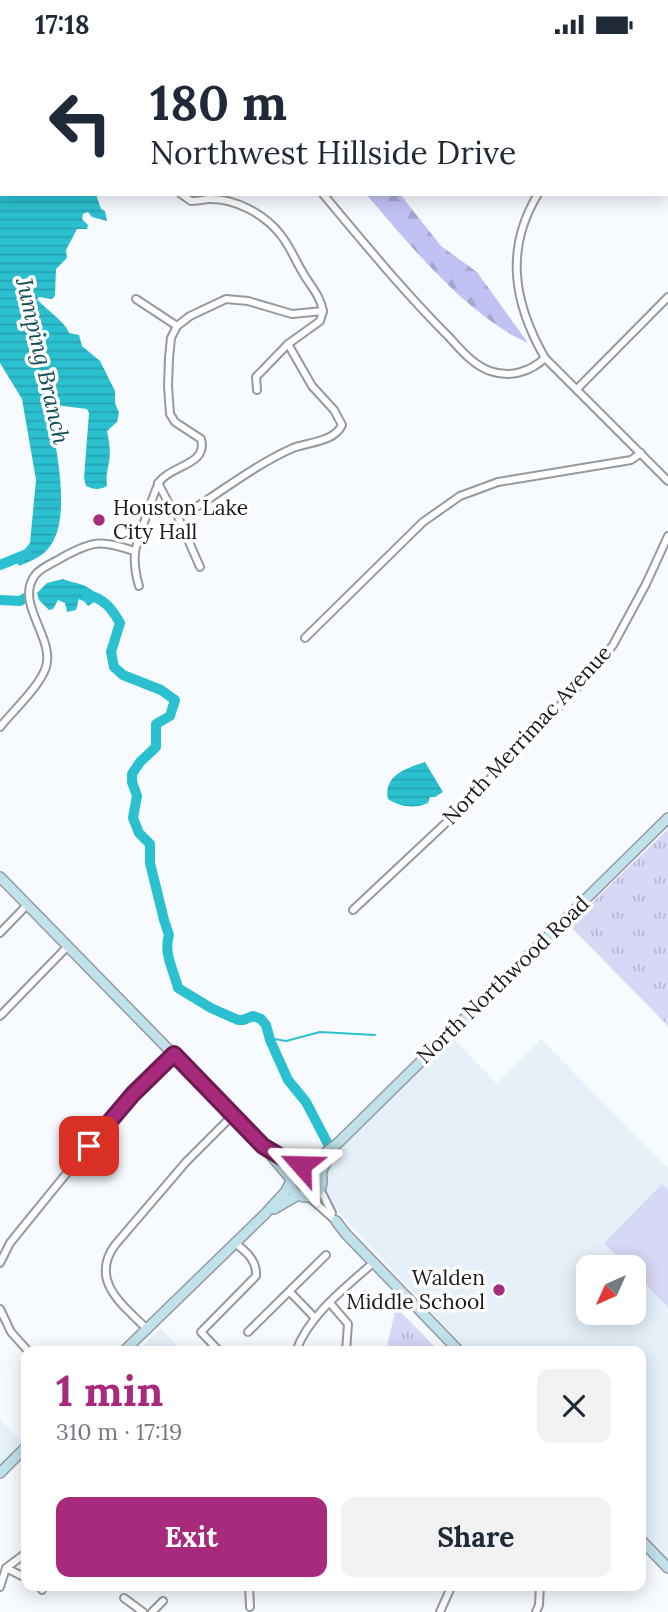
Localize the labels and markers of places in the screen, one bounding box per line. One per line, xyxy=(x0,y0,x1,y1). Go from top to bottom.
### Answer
place label: Houston Lake City Hall xyxy=(113,494,248,545)
marker: Houston Lake City Hall xyxy=(91,512,107,528)
pin xyxy=(59,1116,119,1176)
place label: Walden Middle School xyxy=(346,1264,485,1315)
marker: Walden Middle School xyxy=(491,1282,507,1298)

